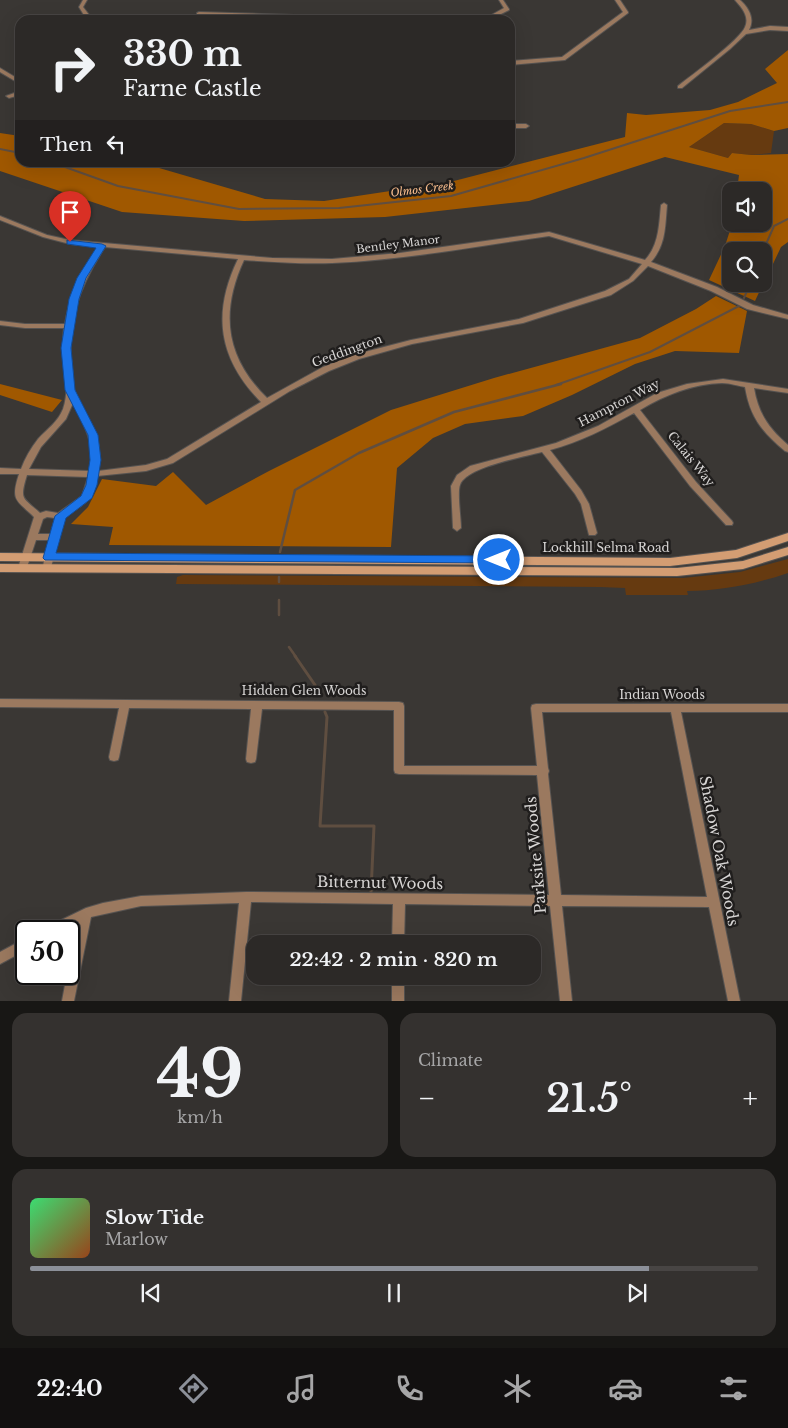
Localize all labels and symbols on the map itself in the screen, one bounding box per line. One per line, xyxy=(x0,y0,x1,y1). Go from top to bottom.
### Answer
water label: Olmos Creek xyxy=(390,178,455,200)
pin xyxy=(49,191,91,242)
street label: Bentley Manor xyxy=(355,232,441,256)
street label: Geddington xyxy=(310,331,384,370)
street label: Hampton Way xyxy=(575,375,662,430)
street label: Calais Way xyxy=(665,428,718,489)
position arrow xyxy=(472,533,524,585)
street label: Lockhill Selma Road xyxy=(542,540,670,555)
street label: Hidden Glen Woods xyxy=(242,683,366,698)
street label: Indian Woods xyxy=(619,687,705,702)
street label: Shadow Oak Woods xyxy=(696,774,743,928)
street label: Parksite Woods xyxy=(521,795,550,915)
street label: Bitternut Woods xyxy=(317,872,444,893)
speed limit sign: 50 xyxy=(15,920,80,985)

